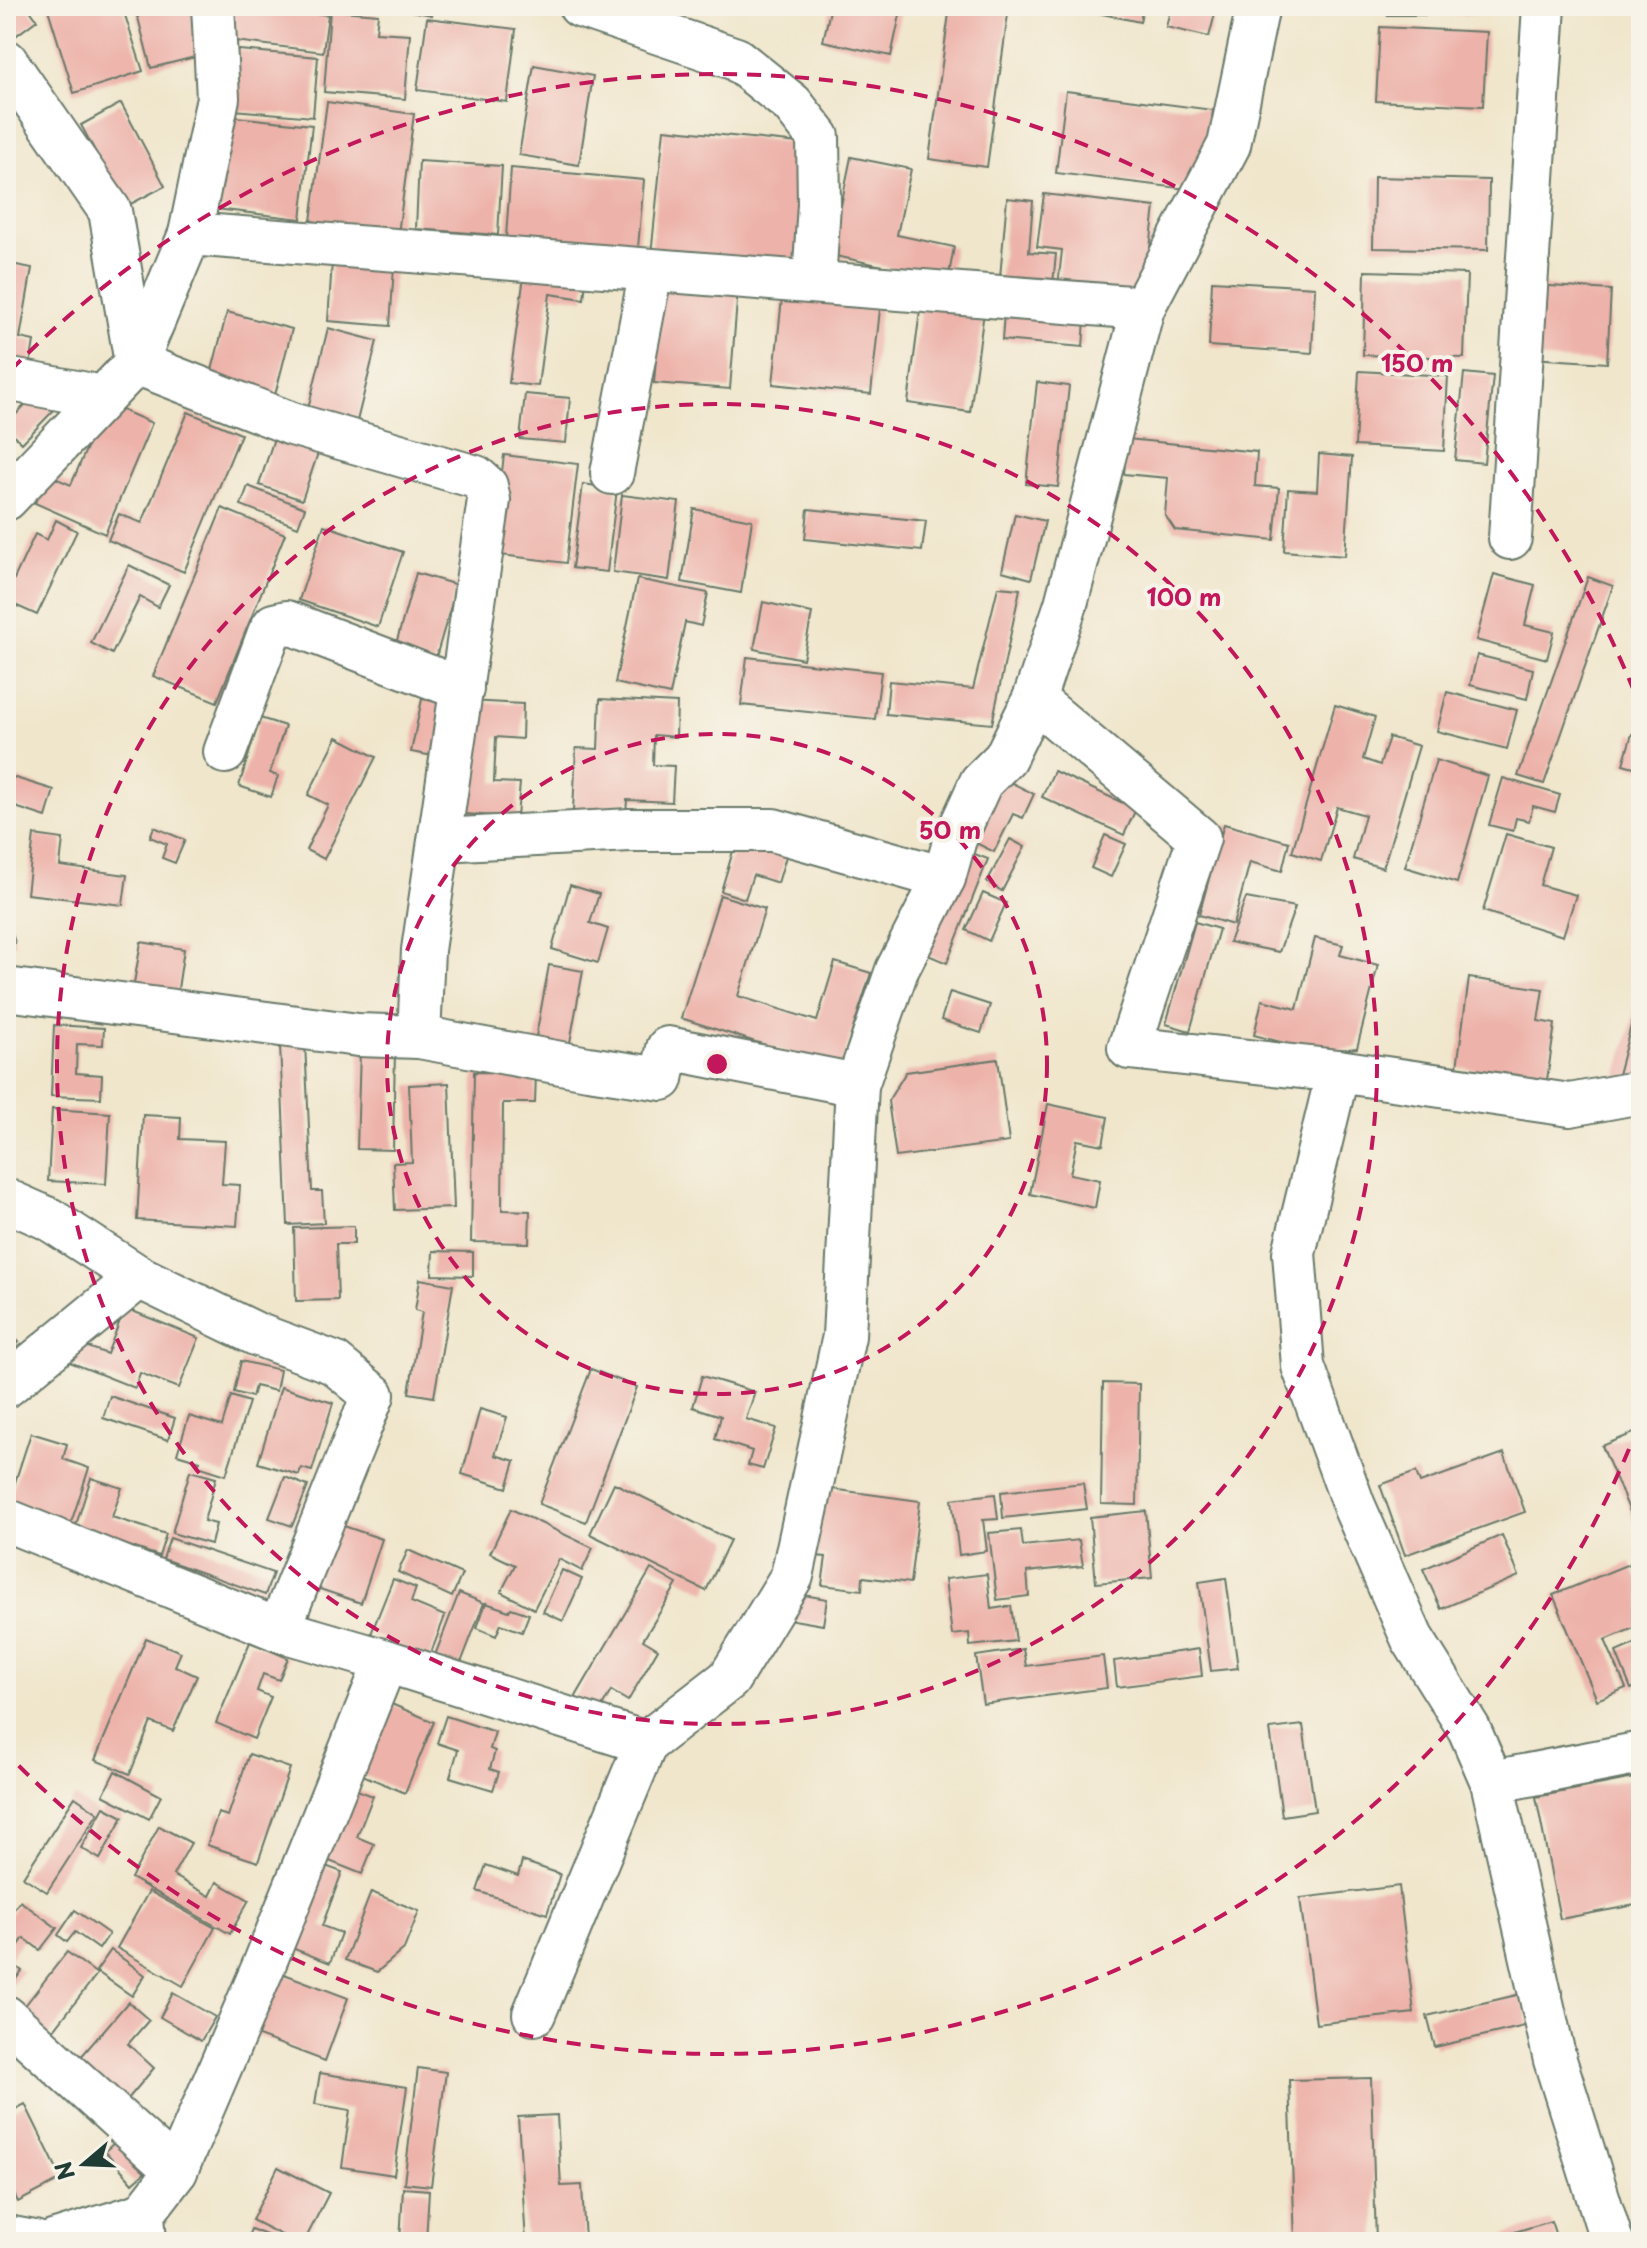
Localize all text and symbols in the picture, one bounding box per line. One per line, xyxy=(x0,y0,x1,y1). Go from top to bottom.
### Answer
text: 150 m xyxy=(1381,344,1453,380)
text: 100 m xyxy=(1147,578,1221,614)
text: 50 m xyxy=(919,811,981,847)
centre of rings xyxy=(703,1050,731,1078)
north arrow xyxy=(44,2124,124,2204)
text: N xyxy=(45,2157,82,2185)

